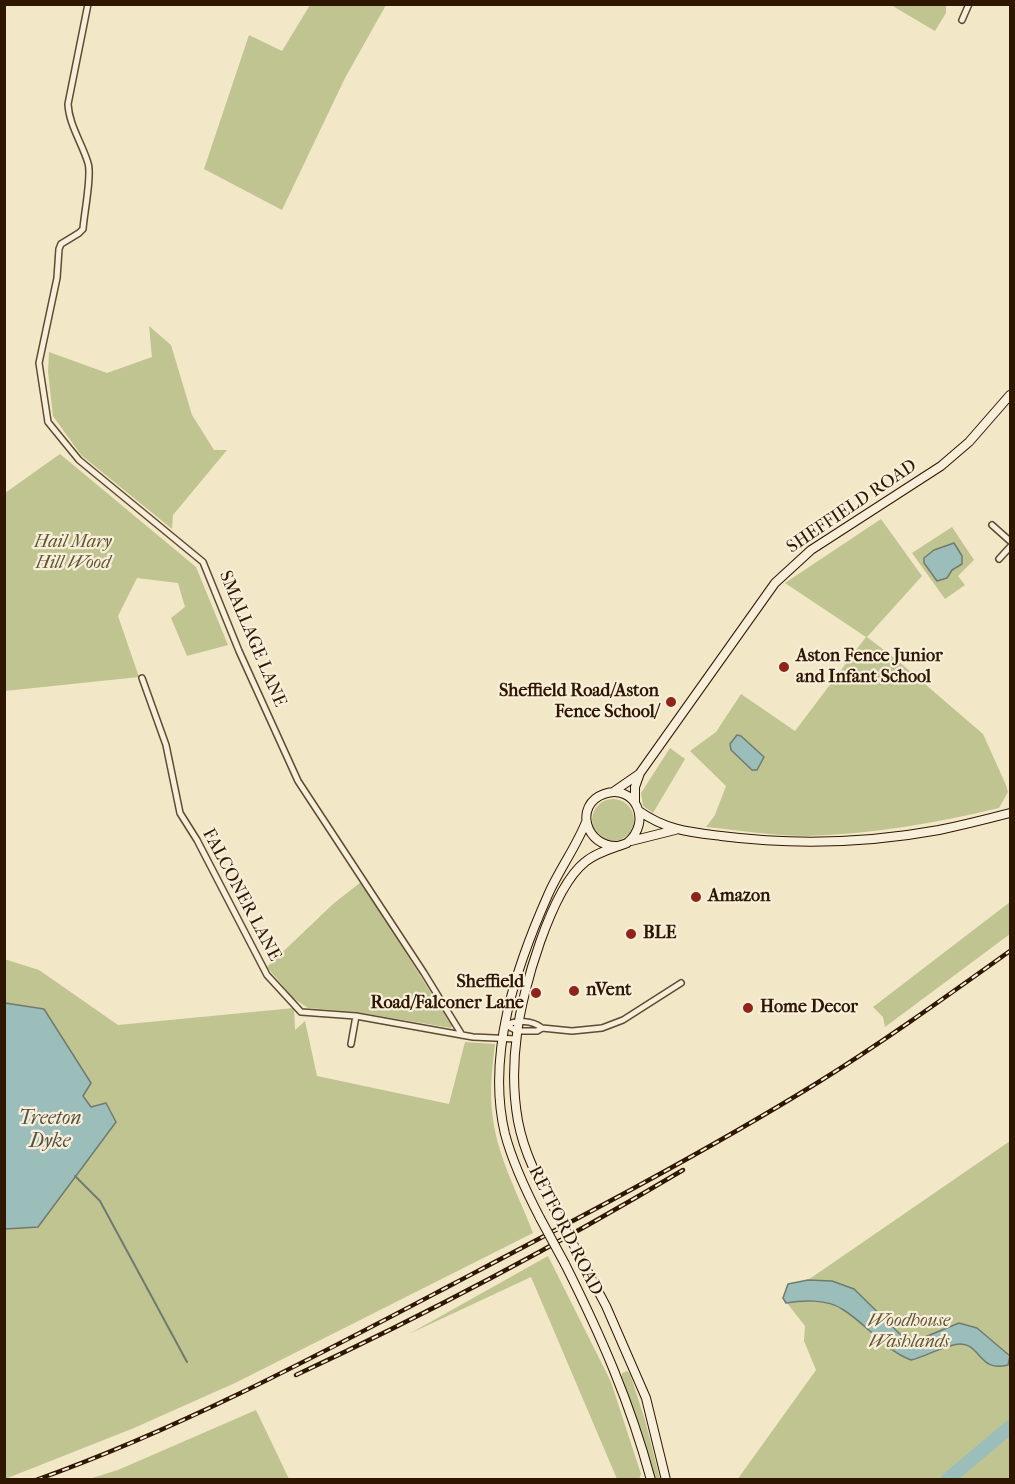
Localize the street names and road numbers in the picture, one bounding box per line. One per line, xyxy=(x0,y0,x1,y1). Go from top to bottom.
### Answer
street label: SHEFFIELD ROAD xyxy=(783,456,921,558)
street label: SMALLAGE LANE xyxy=(214,568,290,710)
street label: FALCONER LANE xyxy=(197,825,285,965)
street label: RETFORD ROAD xyxy=(523,1163,607,1299)

